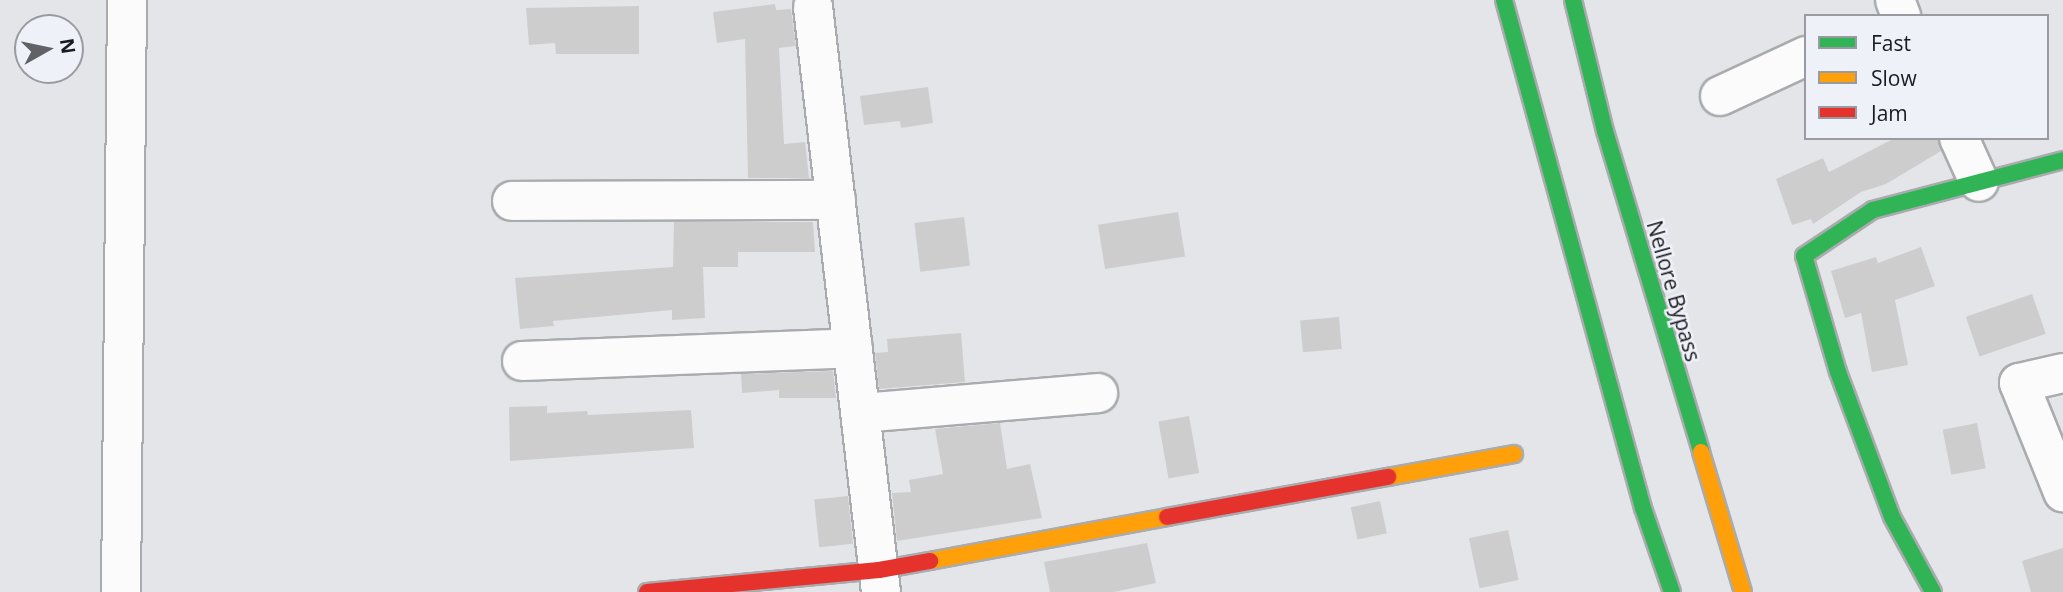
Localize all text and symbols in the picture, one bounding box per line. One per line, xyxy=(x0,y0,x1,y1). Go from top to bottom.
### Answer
north arrow xyxy=(14,14,84,84)
legend xyxy=(1804,14,2049,140)
text: Fast xyxy=(1871,29,1911,57)
text: N xyxy=(54,36,82,56)
text: Slow xyxy=(1871,64,1917,92)
text: Jam xyxy=(1871,99,1908,127)
street label: Nellore Bypass xyxy=(1642,218,1706,364)

